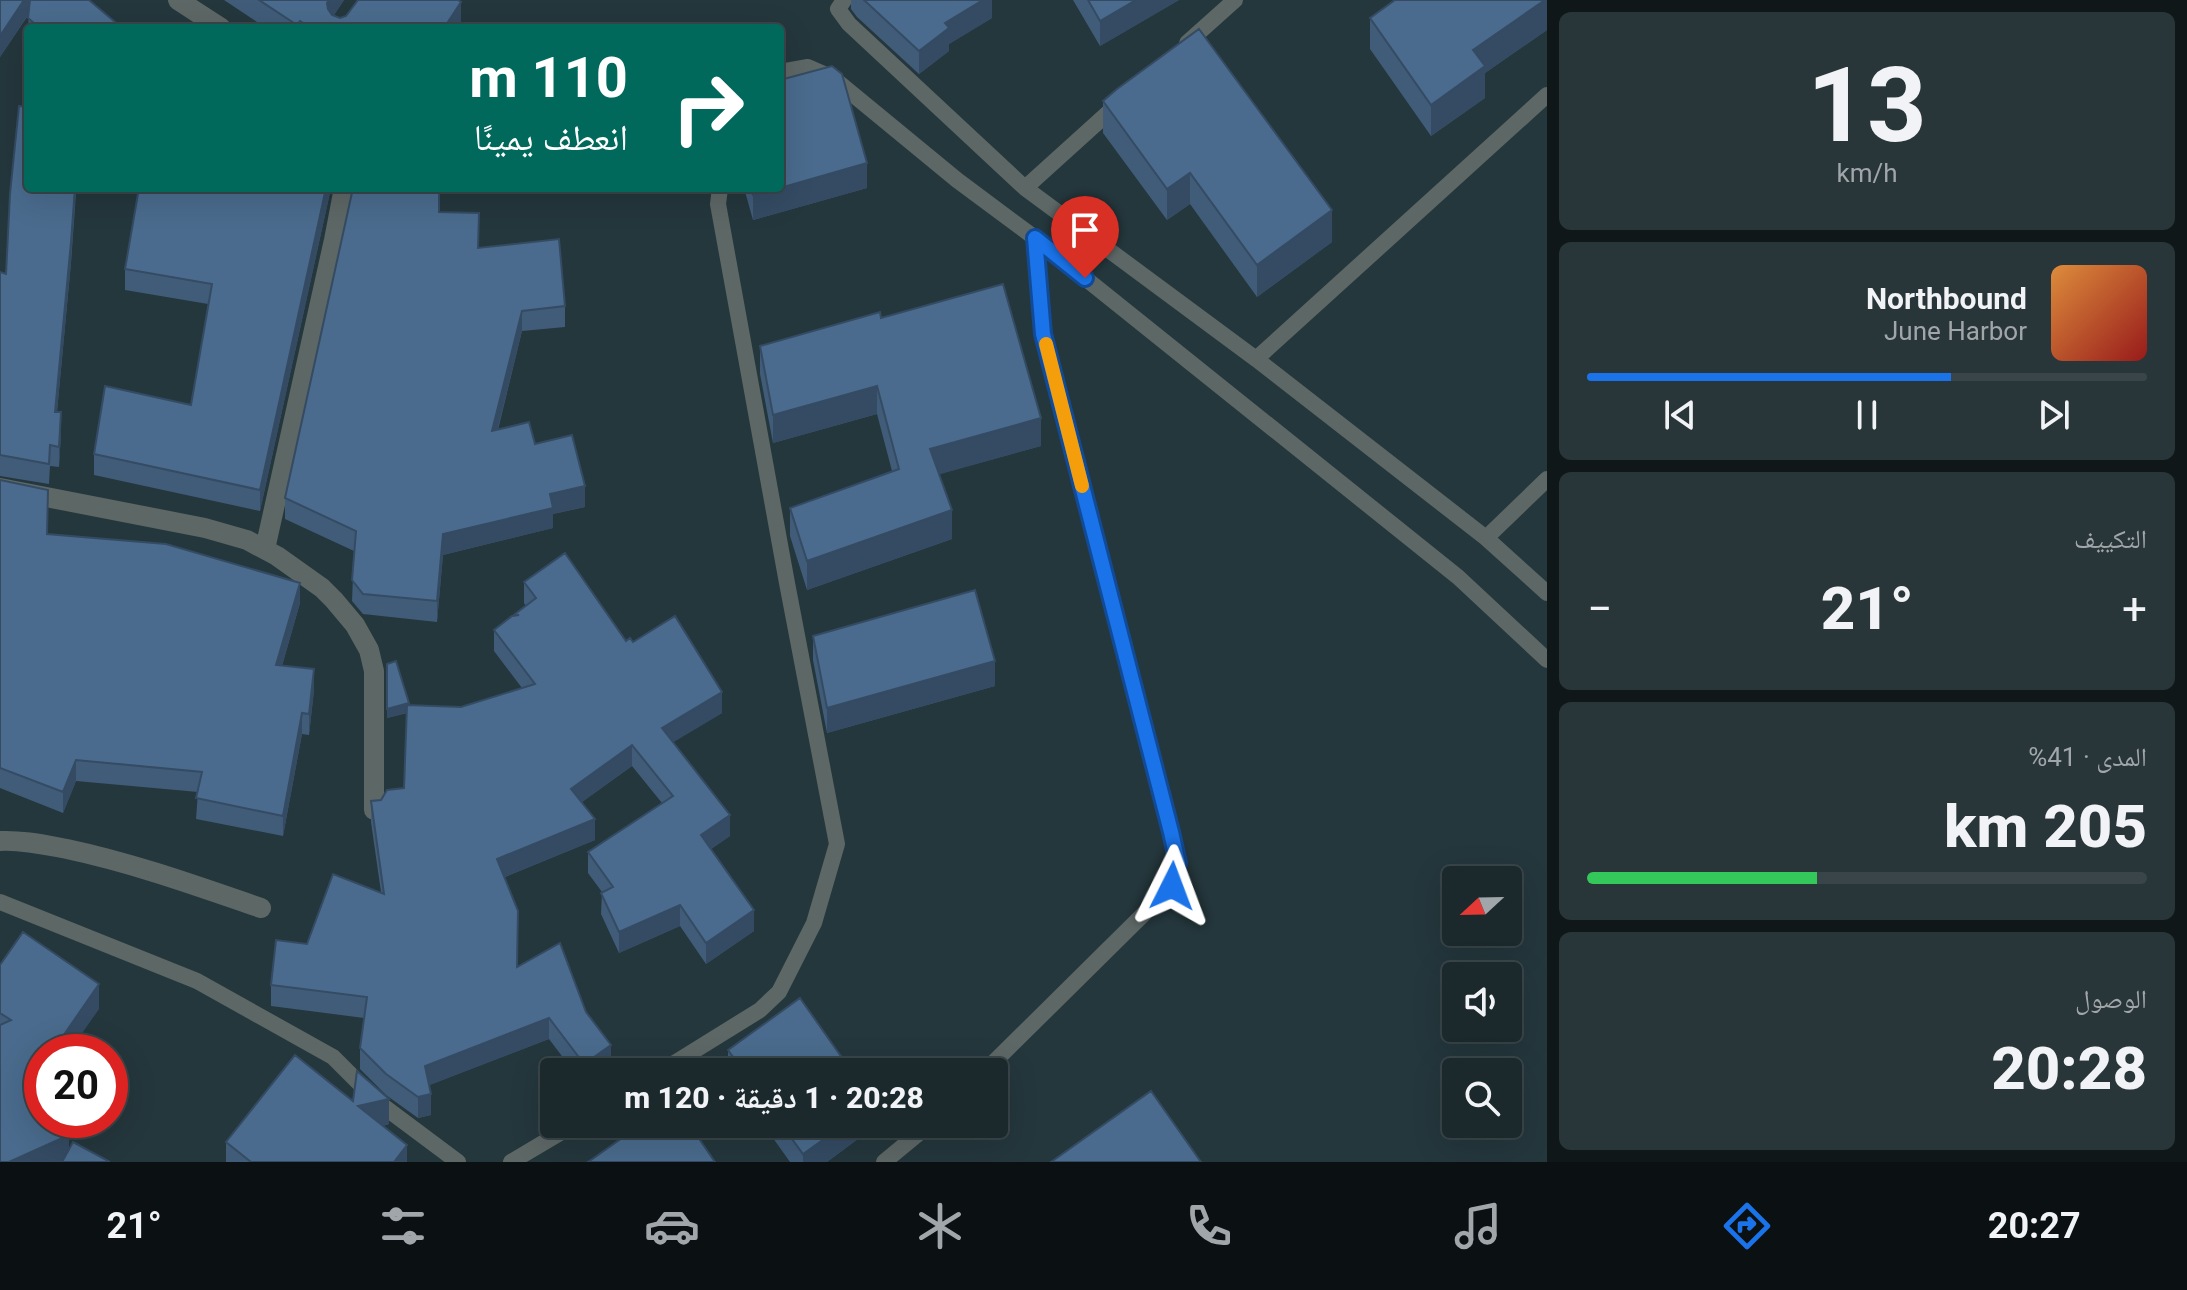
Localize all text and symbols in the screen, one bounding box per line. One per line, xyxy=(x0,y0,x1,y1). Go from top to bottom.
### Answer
text: 110 m xyxy=(469,45,628,111)
text: 13 xyxy=(1807,45,1927,166)
icon: right xyxy=(656,56,760,160)
text: انعطف يمينًا xyxy=(474,117,628,159)
text: km/h xyxy=(1836,158,1898,188)
pin xyxy=(1051,196,1119,278)
icon: arrive xyxy=(1063,208,1107,252)
text: Northbound xyxy=(1866,281,2027,316)
text: June Harbor xyxy=(1884,316,2027,346)
icon: previous xyxy=(1658,393,1702,437)
icon: pause xyxy=(1845,393,1889,437)
icon: next xyxy=(2032,393,2076,437)
text: التكييف xyxy=(2074,524,2147,554)
text: 21° xyxy=(1821,573,1914,644)
text: − xyxy=(1587,583,1612,635)
text: + xyxy=(2122,583,2147,635)
text: المدى · 41% xyxy=(2028,742,2147,772)
text: 205 km xyxy=(1944,791,2147,862)
position arrow xyxy=(1130,844,1214,928)
north arrow xyxy=(1442,866,1522,946)
map controls xyxy=(1442,866,1522,1138)
button: sound xyxy=(1442,962,1522,1042)
text: الوصول xyxy=(2075,984,2147,1014)
text: 20:28 xyxy=(1991,1033,2147,1104)
speed limit sign: 20 xyxy=(24,1034,128,1138)
button: search xyxy=(1442,1058,1522,1138)
text: 20:28 · 1 دقيقة · 120 m xyxy=(624,1080,924,1115)
icon: filters xyxy=(375,1198,431,1254)
icon: car xyxy=(644,1198,700,1254)
icon: climate xyxy=(912,1198,968,1254)
icon: phone xyxy=(1181,1198,1237,1254)
icon: music xyxy=(1450,1198,1506,1254)
icon: directions xyxy=(1719,1198,1775,1254)
text: 21° xyxy=(106,1205,162,1247)
text: 20:27 xyxy=(1988,1205,2081,1247)

